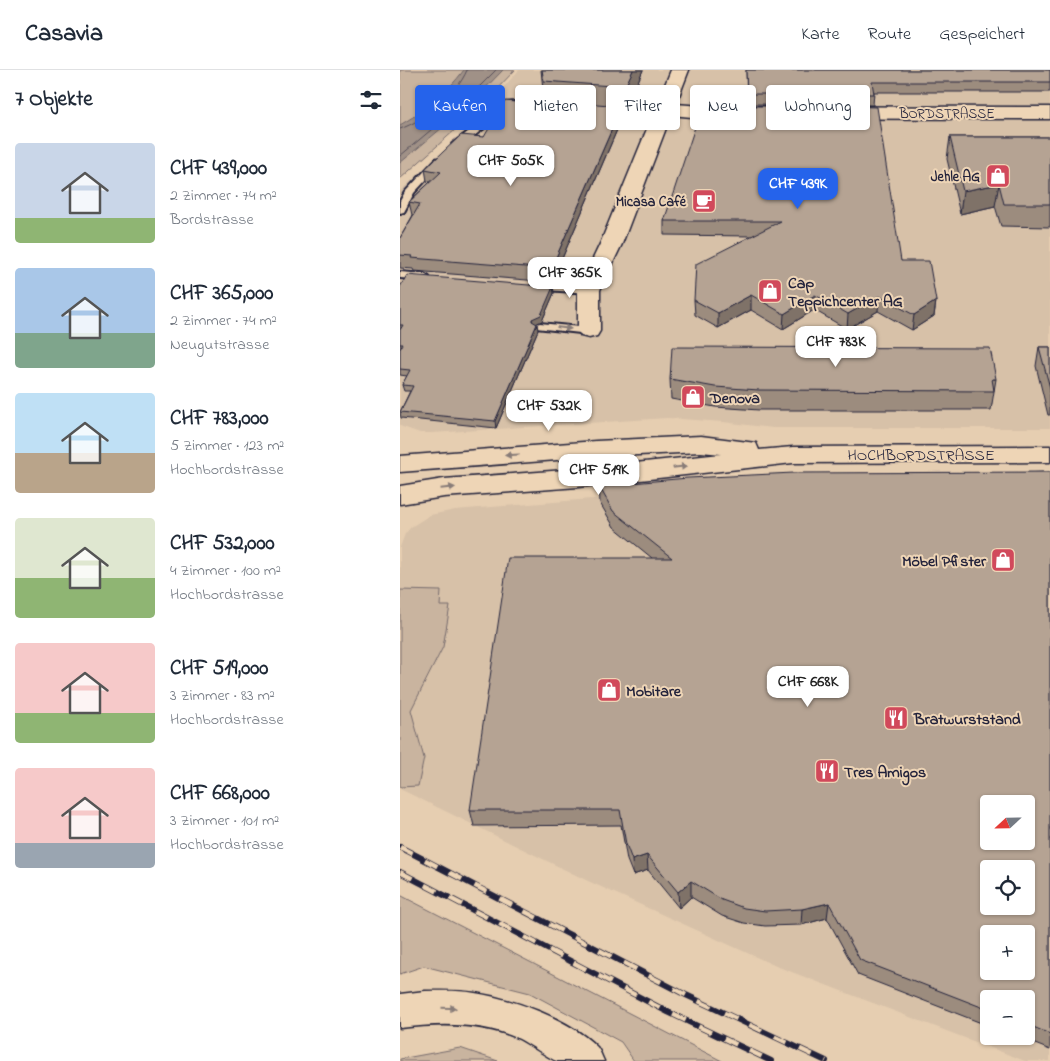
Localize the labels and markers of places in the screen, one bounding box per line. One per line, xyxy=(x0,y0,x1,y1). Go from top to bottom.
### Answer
pin: CHF 505K xyxy=(459,144,563,187)
shop icon: Jehle AG xyxy=(985,163,1011,189)
place label: Jehle AG xyxy=(931,167,980,188)
pin: CHF 439K xyxy=(746,168,850,210)
cafe icon: Micasa Café xyxy=(691,188,717,214)
place label: Micasa Café xyxy=(616,192,687,213)
pin: CHF 365K xyxy=(518,256,622,299)
place label: Cap Teppichcenter AG xyxy=(788,272,903,314)
shop icon: Cap Teppichcenter AG xyxy=(757,278,783,304)
pin: CHF 783K xyxy=(784,326,888,368)
shop icon: Denova xyxy=(680,384,706,410)
place label: Denova xyxy=(709,387,760,411)
pin: CHF 532K xyxy=(497,390,601,432)
pin: CHF 519K xyxy=(547,454,651,496)
shop icon: Möbel Pfister xyxy=(990,547,1016,573)
place label: Möbel Pfister xyxy=(902,550,987,574)
pin: CHF 668K xyxy=(756,666,860,708)
shop icon: Mobitare xyxy=(596,677,622,703)
place label: Mobitare xyxy=(626,680,682,704)
restaurant icon: Bratwurststand xyxy=(883,705,909,731)
place label: Bratwurststand xyxy=(913,708,1021,732)
restaurant icon: Tres Amigos xyxy=(814,758,840,784)
place label: Tres Amigos xyxy=(844,761,926,786)

